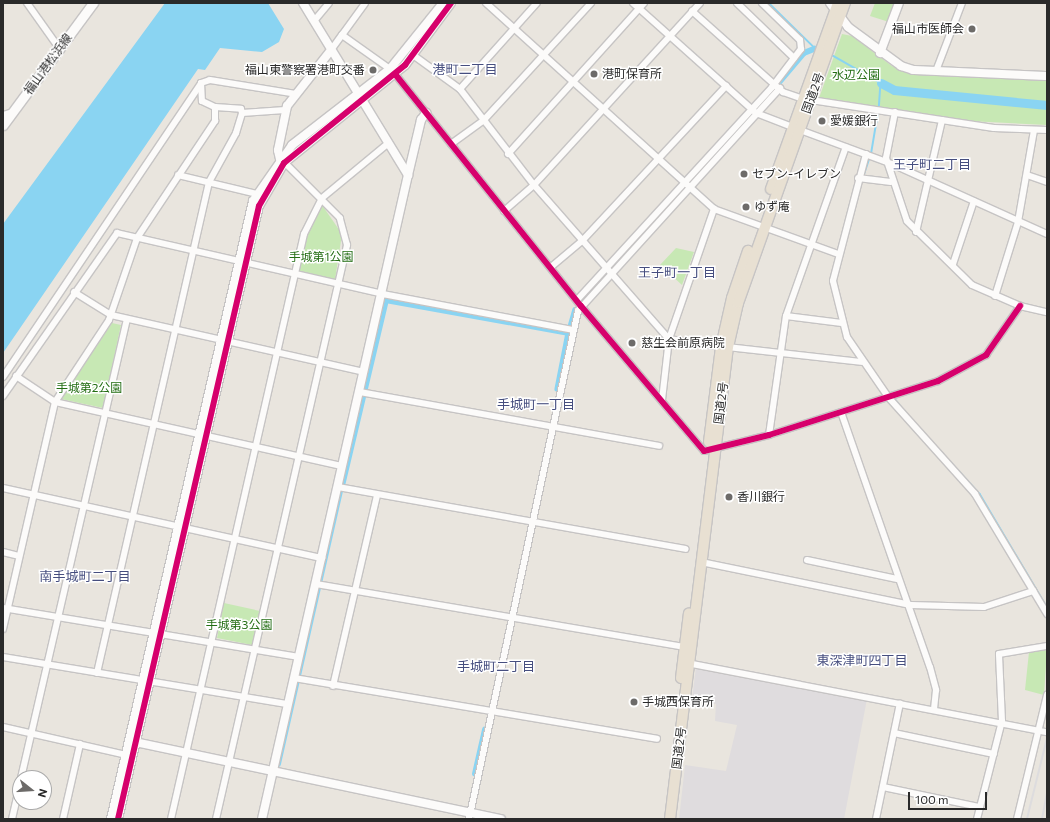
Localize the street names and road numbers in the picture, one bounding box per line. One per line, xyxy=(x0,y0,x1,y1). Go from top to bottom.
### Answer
street label: 福山港松浜線 xyxy=(21,31,75,97)
street label: 国道2号 xyxy=(799,70,827,116)
street label: 国道2号 xyxy=(711,381,731,425)
street label: 国道2号 xyxy=(669,726,689,770)

